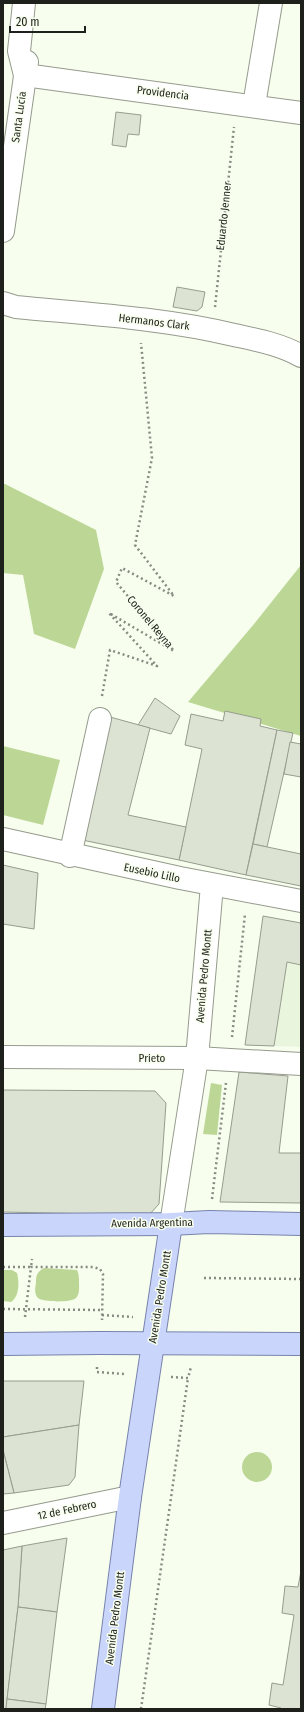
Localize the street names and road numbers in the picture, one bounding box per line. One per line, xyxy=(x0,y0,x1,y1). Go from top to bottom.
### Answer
street label: Providencia xyxy=(136,83,190,103)
street label: Santa Lucía xyxy=(9,91,29,143)
street label: Eduardo Jenner xyxy=(214,181,234,251)
street label: Hermanos Clark xyxy=(118,311,191,333)
street label: Coronel Reyna xyxy=(124,593,176,651)
street label: Eusebio Lillo xyxy=(123,861,181,885)
street label: Avenida Pedro Montt xyxy=(193,928,215,1023)
street label: Prieto xyxy=(139,1052,166,1065)
street label: Avenida Argentina xyxy=(111,1216,193,1230)
street label: Avenida Pedro Montt xyxy=(146,1249,174,1344)
street label: 12 de Febrero xyxy=(36,1497,98,1523)
street label: Avenida Pedro Montt xyxy=(103,1570,127,1665)

